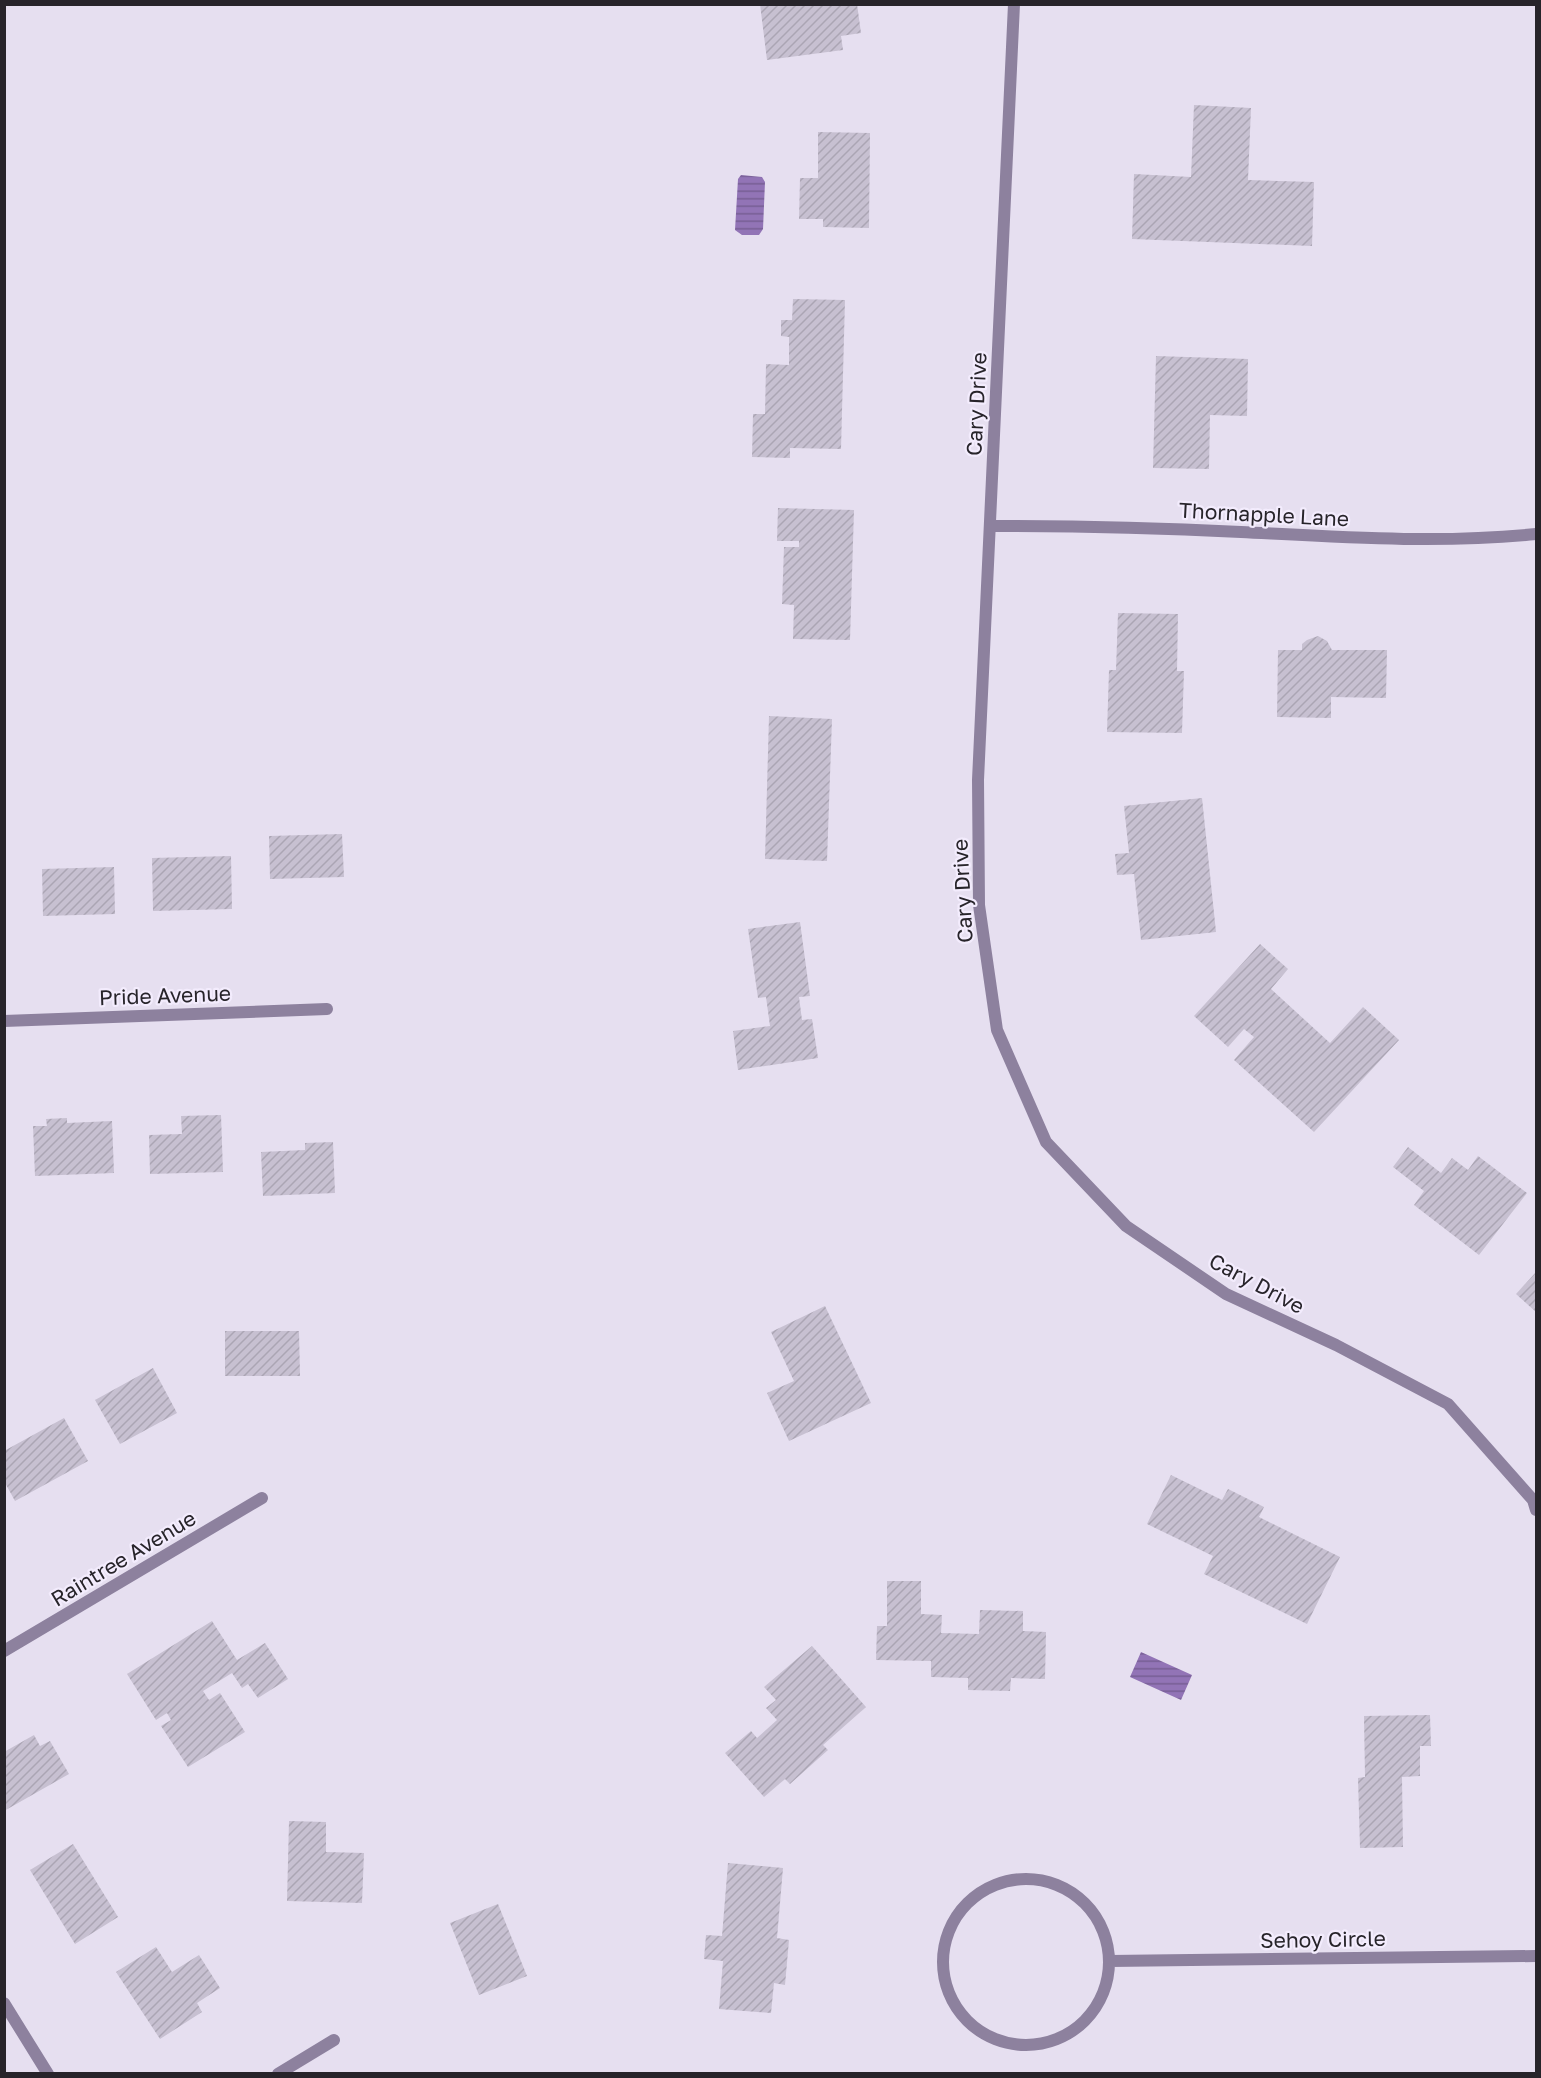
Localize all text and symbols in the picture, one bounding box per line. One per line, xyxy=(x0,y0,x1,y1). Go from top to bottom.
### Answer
street label: Cary Drive xyxy=(960,351,992,457)
street label: Thornapple Lane xyxy=(1178,497,1350,531)
street label: Cary Drive xyxy=(946,838,978,944)
street label: Pride Avenue xyxy=(99,980,231,1010)
street label: Cary Drive xyxy=(1205,1247,1309,1319)
street label: Raintree Avenue xyxy=(46,1505,200,1611)
street label: Sehoy Circle xyxy=(1260,1925,1386,1953)

